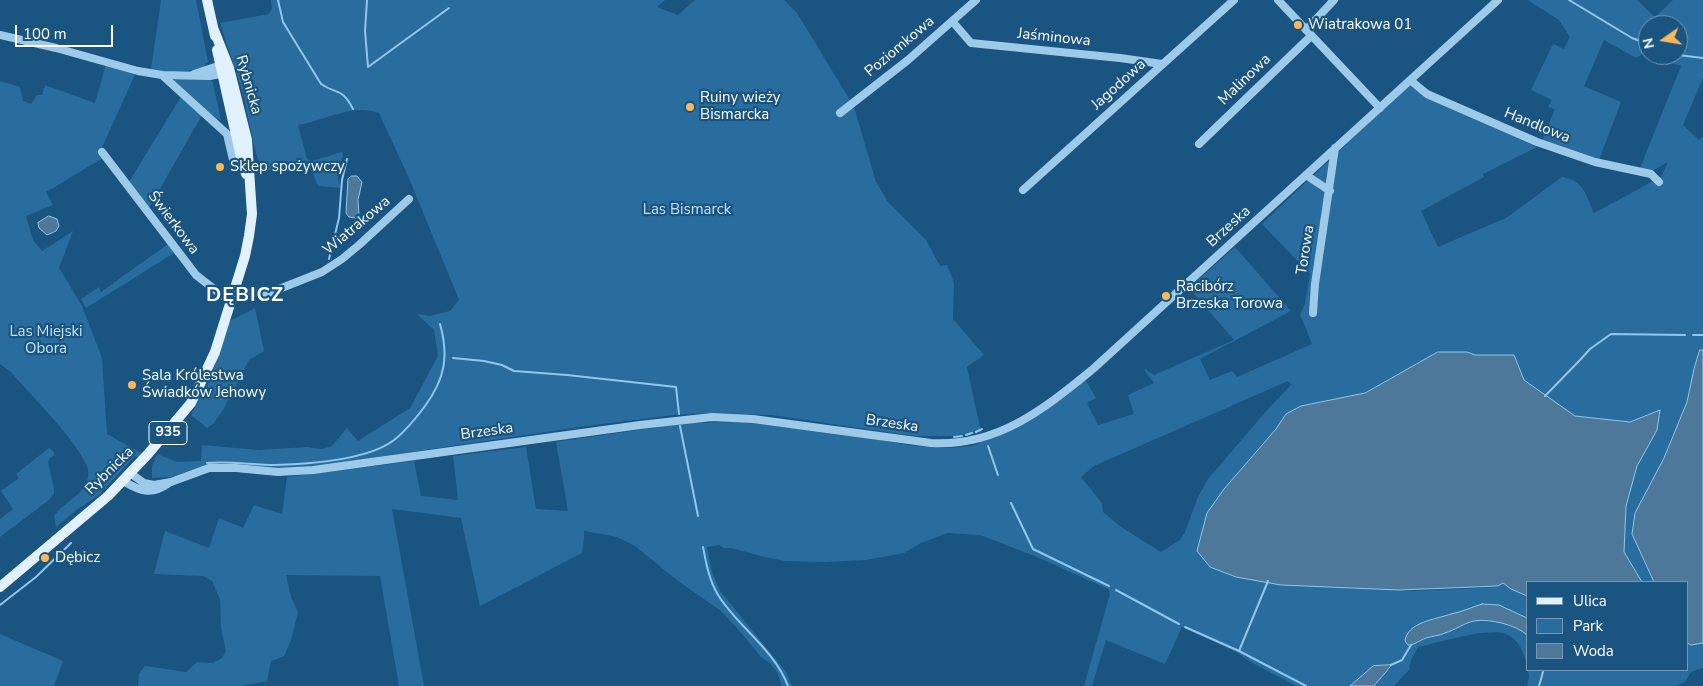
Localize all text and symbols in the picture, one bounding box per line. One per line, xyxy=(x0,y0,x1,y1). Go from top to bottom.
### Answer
street label: Poziomkowa xyxy=(862,13,938,81)
scale bar xyxy=(18,15,115,47)
north arrow xyxy=(1638,15,1688,65)
place label: Wiatrakowa 01 xyxy=(1308,16,1412,34)
marker: Wiatrakowa 01 xyxy=(1292,19,1304,31)
text: 100 m xyxy=(23,24,67,44)
street label: Jaśminowa xyxy=(1017,25,1091,51)
text: N xyxy=(1638,36,1659,51)
street label: Malinowa xyxy=(1215,51,1275,109)
street label: Rybnicka xyxy=(231,53,265,117)
street label: Jagodowa xyxy=(1088,56,1150,114)
place label: Ruiny wieży Bismarcka xyxy=(700,89,781,124)
marker: Ruiny wieży Bismarcka xyxy=(684,101,696,113)
street label: Handlowa xyxy=(1501,105,1573,147)
place label: Sklep spożywczy xyxy=(230,158,345,176)
marker: Sklep spożywczy xyxy=(214,161,226,173)
street label: Świerkowa xyxy=(143,188,203,258)
street label: Wiatrakowa xyxy=(320,193,394,259)
park label: Las Bismarck xyxy=(643,201,731,219)
street label: Brzeska xyxy=(1203,203,1255,251)
street label: Torowa xyxy=(1293,224,1319,276)
place label: Racibórz Brzeska Torowa xyxy=(1176,278,1283,313)
district label: DĘBICZ xyxy=(205,284,285,308)
marker: Racibórz Brzeska Torowa xyxy=(1160,290,1172,302)
park label: Las Miejski Obora xyxy=(9,323,83,358)
place label: Sala Królestwa Świadków Jehowy xyxy=(142,367,266,402)
marker: Sala Królestwa Świadków Jehowy xyxy=(126,379,138,391)
street label: Brzeska xyxy=(865,411,919,437)
street label: Brzeska xyxy=(460,419,514,445)
road number: 935 xyxy=(149,422,187,444)
street label: Rybnicka xyxy=(82,443,138,499)
place label: Dębicz xyxy=(55,549,100,567)
marker: Dębicz xyxy=(39,552,51,564)
legend xyxy=(1526,581,1688,671)
text: Ulica xyxy=(1573,591,1607,611)
text: Park xyxy=(1573,616,1603,636)
text: Woda xyxy=(1573,641,1614,661)

